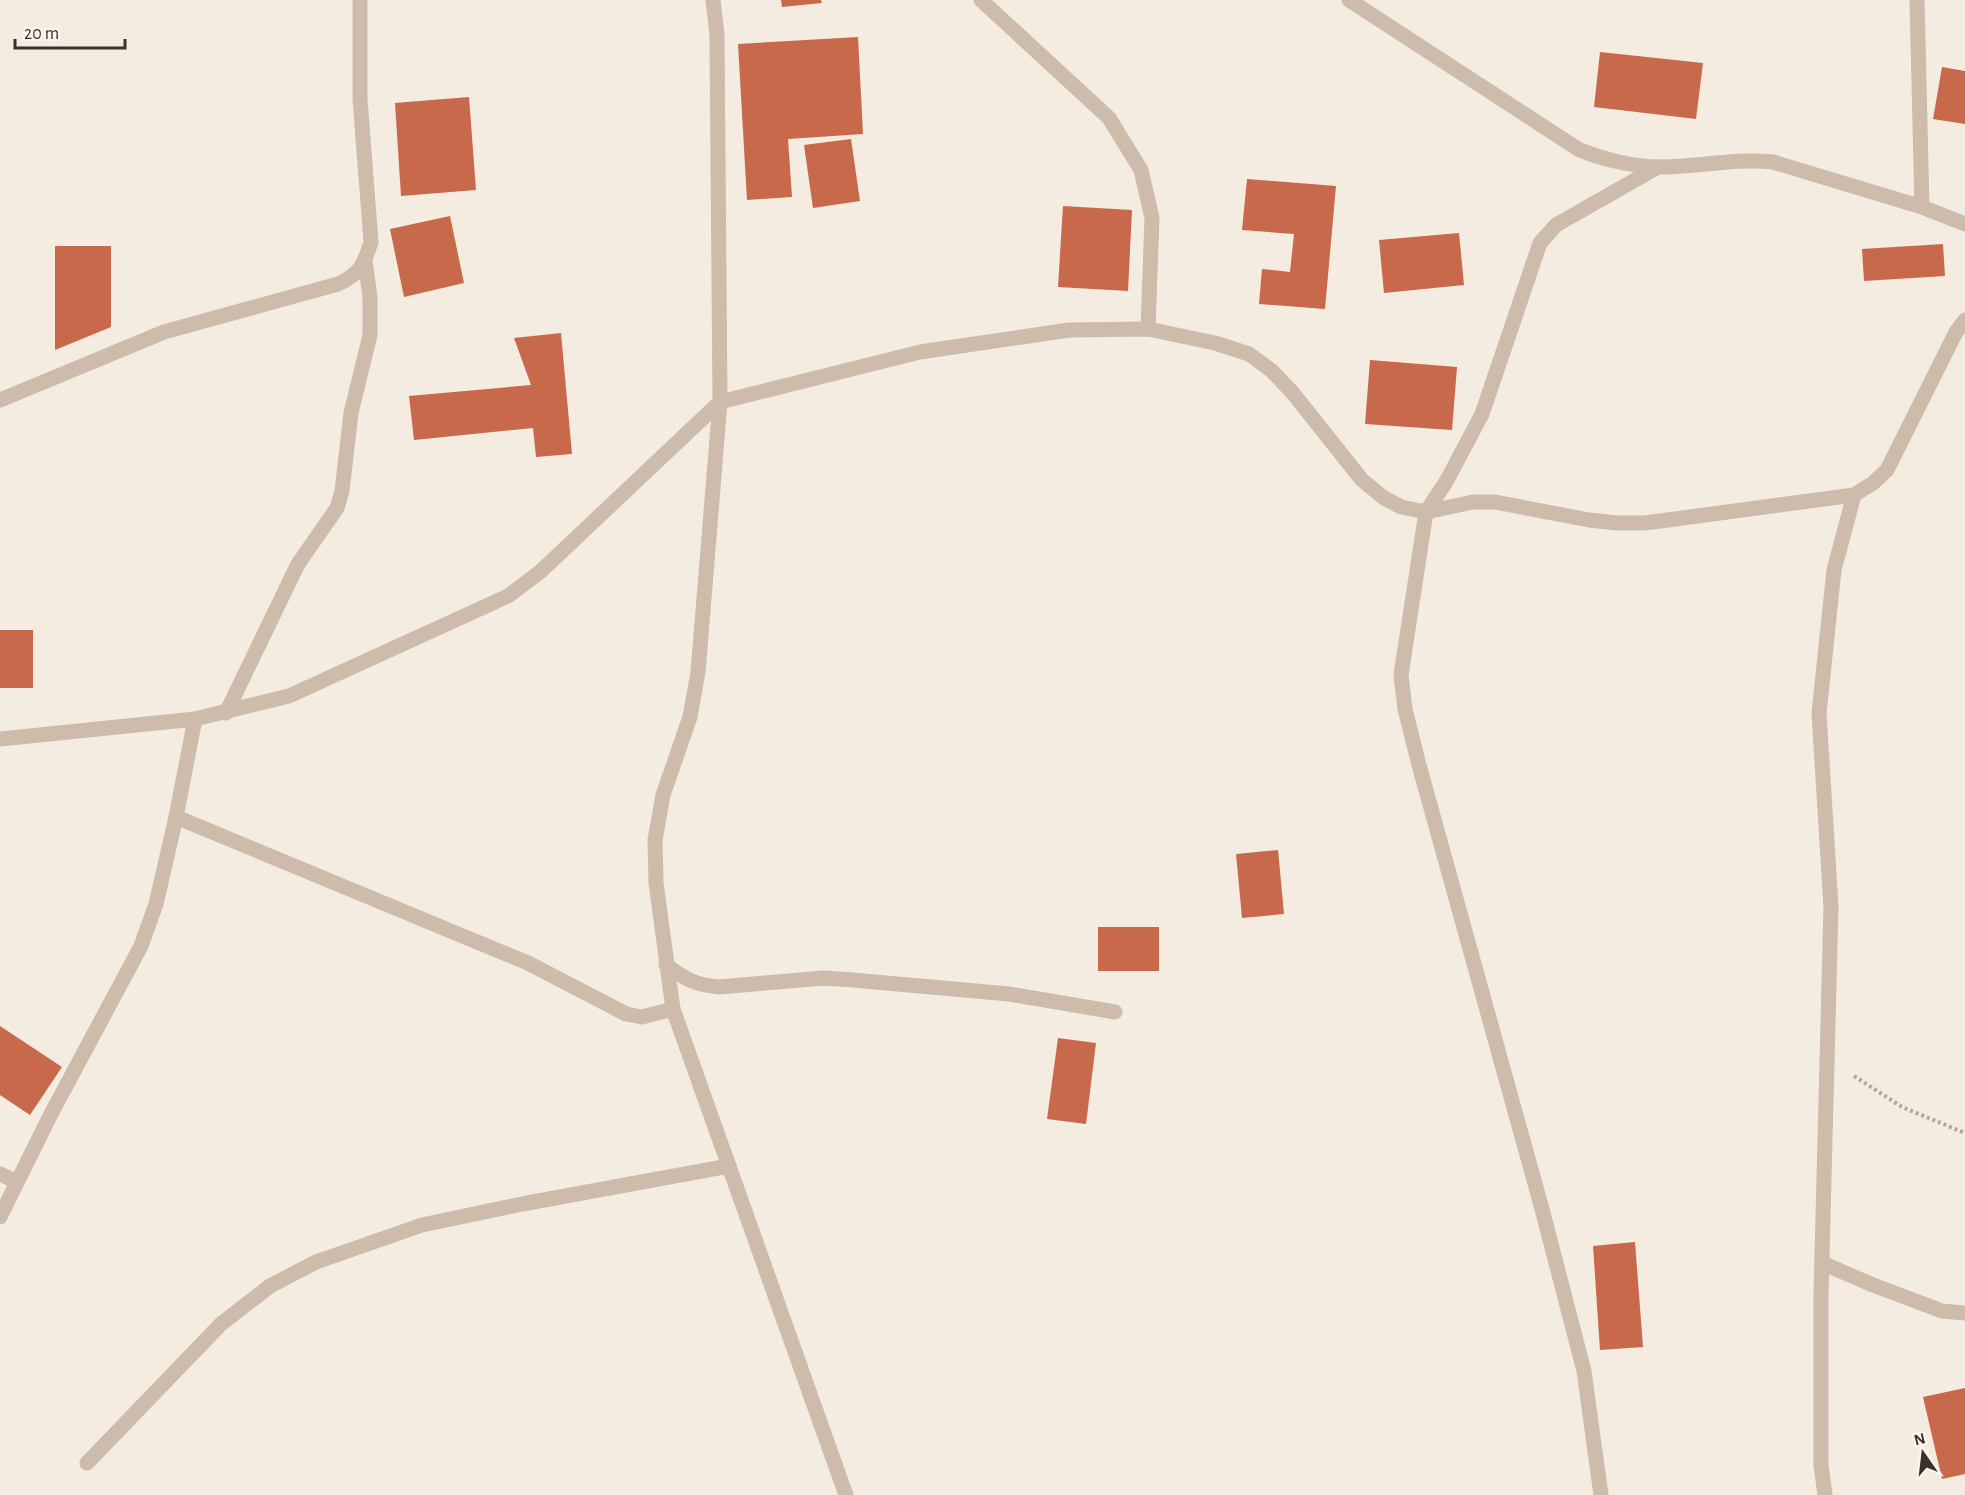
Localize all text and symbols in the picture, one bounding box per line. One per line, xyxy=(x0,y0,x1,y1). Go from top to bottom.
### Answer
scale bar xyxy=(15,12,124,50)
text: 20 m xyxy=(24,25,59,43)
north arrow xyxy=(1893,1423,1953,1483)
text: N xyxy=(1912,1430,1927,1449)

